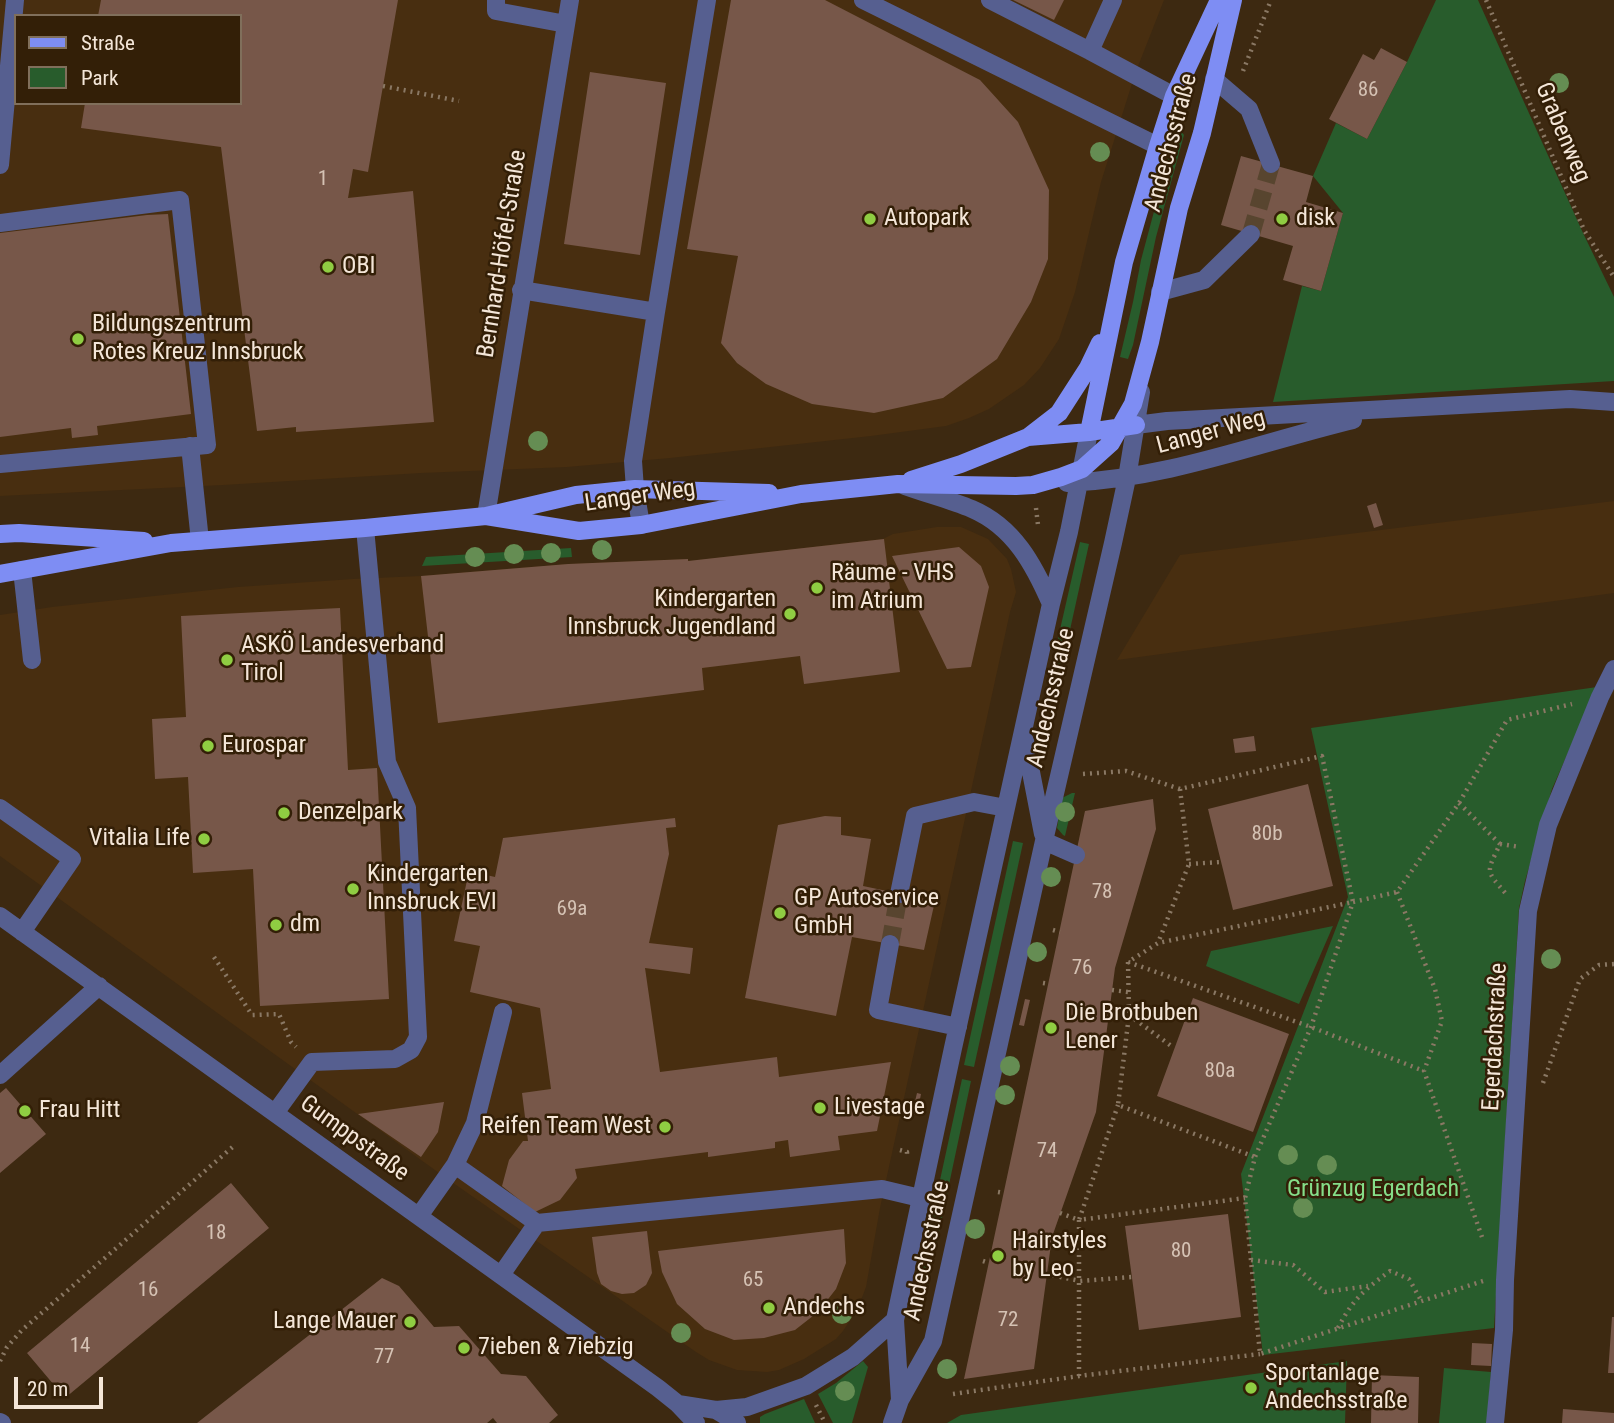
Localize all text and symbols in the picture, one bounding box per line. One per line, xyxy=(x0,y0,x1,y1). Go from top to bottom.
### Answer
legend xyxy=(14,14,242,105)
text: Straße xyxy=(81,31,135,55)
text: Park xyxy=(81,66,118,90)
street label: Andechsstraße xyxy=(1140,70,1204,216)
house number: 86 xyxy=(1358,78,1378,104)
street label: Grabenweg xyxy=(1528,79,1596,187)
street label: Bernhard-Höfel-Straße xyxy=(472,148,534,360)
house number: 1 xyxy=(318,167,328,193)
place label: Autopark xyxy=(884,205,970,233)
place label: disk xyxy=(1296,205,1335,233)
marker: Autopark xyxy=(862,211,878,227)
marker: disk xyxy=(1274,211,1290,227)
place label: OBI xyxy=(342,253,376,281)
marker: OBI xyxy=(320,259,336,275)
place label: Bildungszentrum Rotes Kreuz Innsbruck xyxy=(92,311,304,367)
marker: Bildungszentrum Rotes Kreuz Innsbruck xyxy=(70,331,86,347)
street label: Langer Weg xyxy=(1153,405,1269,461)
street label: Langer Weg xyxy=(583,475,697,519)
place label: Räume - VHS im Atrium xyxy=(831,560,954,616)
marker: Räume - VHS im Atrium xyxy=(809,580,825,596)
place label: Kindergarten Innsbruck Jugendland xyxy=(567,586,776,642)
marker: Kindergarten Innsbruck Jugendland xyxy=(782,606,798,622)
street label: Andechsstraße xyxy=(1022,625,1082,771)
place label: ASKÖ Landesverband Tirol xyxy=(241,632,444,688)
marker: ASKÖ Landesverband Tirol xyxy=(219,652,235,668)
place label: Eurospar xyxy=(222,732,306,760)
marker: Eurospar xyxy=(200,738,216,754)
place label: Denzelpark xyxy=(298,799,403,827)
marker: Denzelpark xyxy=(276,805,292,821)
house number: 80b xyxy=(1251,822,1283,848)
place label: Vitalia Life xyxy=(89,825,190,853)
marker: Vitalia Life xyxy=(196,831,212,847)
place label: Kindergarten Innsbruck EVI xyxy=(367,861,497,917)
house number: 78 xyxy=(1092,880,1112,906)
marker: Kindergarten Innsbruck EVI xyxy=(345,881,361,897)
place label: GP Autoservice GmbH xyxy=(794,885,939,941)
house number: 69a xyxy=(557,897,587,923)
marker: GP Autoservice GmbH xyxy=(772,905,788,921)
place label: dm xyxy=(290,911,320,939)
marker: dm xyxy=(268,917,284,933)
house number: 76 xyxy=(1072,956,1092,982)
street label: Egerdachstraße xyxy=(1478,962,1514,1112)
place label: Die Brotbuben Lener xyxy=(1065,1000,1198,1056)
marker: Die Brotbuben Lener xyxy=(1043,1020,1059,1036)
house number: 80a xyxy=(1205,1059,1235,1085)
street label: Gumppstraße xyxy=(294,1090,414,1188)
place label: Livestage xyxy=(834,1094,925,1122)
place label: Frau Hitt xyxy=(39,1097,120,1125)
marker: Livestage xyxy=(812,1100,828,1116)
marker: Frau Hitt xyxy=(17,1103,33,1119)
place label: Reifen Team West xyxy=(481,1113,651,1141)
marker: Reifen Team West xyxy=(657,1119,673,1135)
house number: 74 xyxy=(1037,1139,1057,1165)
park label: Grünzug Egerdach xyxy=(1287,1176,1459,1204)
street label: Andechsstraße xyxy=(899,1178,957,1324)
house number: 18 xyxy=(206,1221,226,1247)
place label: Hairstyles by Leo xyxy=(1012,1228,1107,1284)
house number: 80 xyxy=(1171,1239,1191,1265)
marker: Hairstyles by Leo xyxy=(990,1248,1006,1264)
house number: 65 xyxy=(743,1268,763,1294)
house number: 16 xyxy=(138,1278,158,1304)
place label: Andechs xyxy=(783,1294,865,1322)
marker: Andechs xyxy=(761,1300,777,1316)
place label: Lange Mauer xyxy=(273,1308,396,1336)
house number: 72 xyxy=(998,1308,1018,1334)
marker: Lange Mauer xyxy=(402,1314,418,1330)
house number: 14 xyxy=(70,1334,90,1360)
place label: 7ieben & 7iebzig xyxy=(478,1334,634,1362)
marker: 7ieben & 7iebzig xyxy=(456,1340,472,1356)
house number: 77 xyxy=(374,1345,394,1371)
place label: Sportanlage Andechsstraße xyxy=(1265,1360,1407,1416)
scale bar xyxy=(18,1364,107,1408)
text: 20 m xyxy=(27,1377,68,1401)
marker: Sportanlage Andechsstraße xyxy=(1243,1380,1259,1396)

